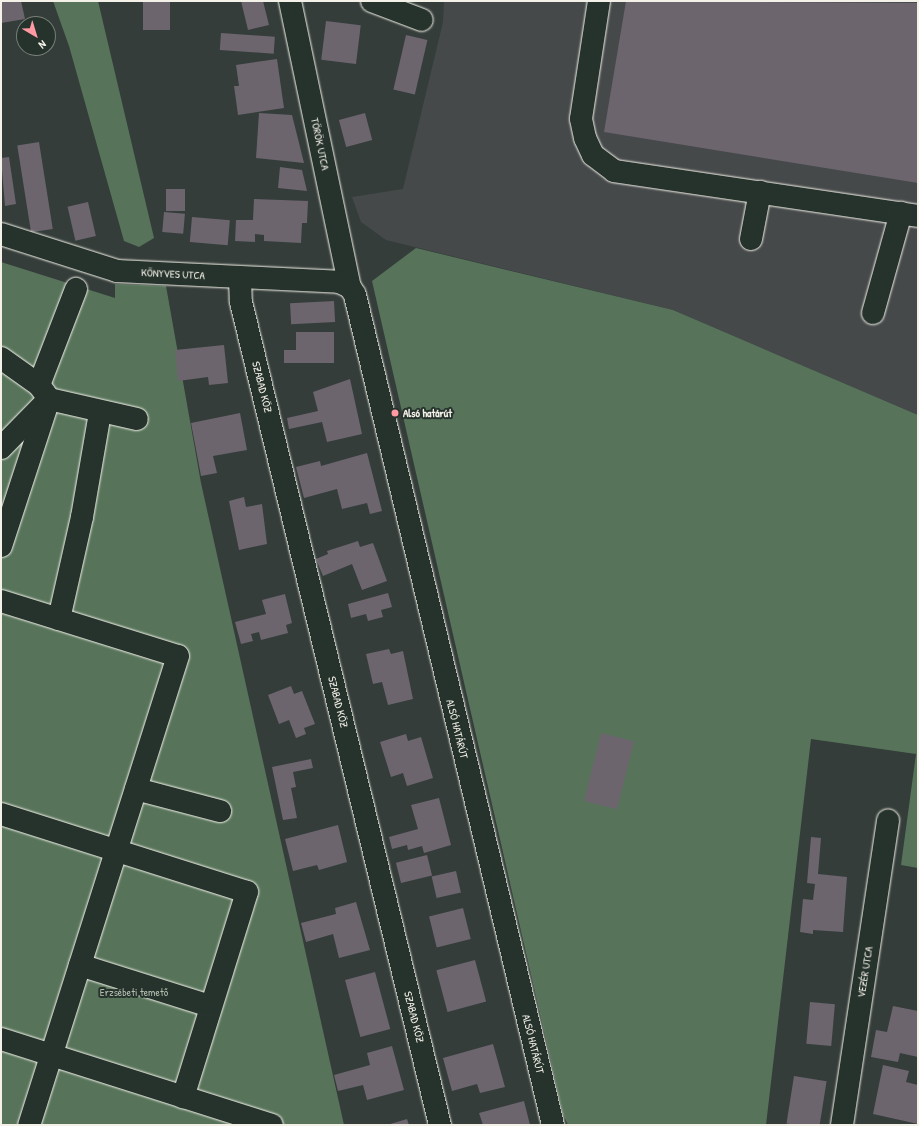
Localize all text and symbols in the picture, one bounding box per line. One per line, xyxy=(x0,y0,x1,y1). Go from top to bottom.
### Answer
north arrow xyxy=(16,16,56,56)
text: N xyxy=(36,37,49,52)
street label: TÖRÖK UTCA xyxy=(308,117,332,171)
street label: KÖNYVES UTCA xyxy=(141,266,205,282)
street label: SZABAD KÖZ xyxy=(249,360,275,414)
place label: Alsó határút xyxy=(403,406,452,420)
marker: Alsó határút xyxy=(390,408,400,418)
street label: SZABAD KÖZ xyxy=(325,675,351,729)
street label: ALSÓ HATÁRÚT xyxy=(443,698,471,760)
street label: VEZÉR UTCA xyxy=(854,945,876,999)
park label: Erzsébeti temető xyxy=(100,985,168,999)
street label: SZABAD KÖZ xyxy=(401,990,427,1044)
street label: ALSÓ HATÁRÚT xyxy=(519,1013,547,1075)

